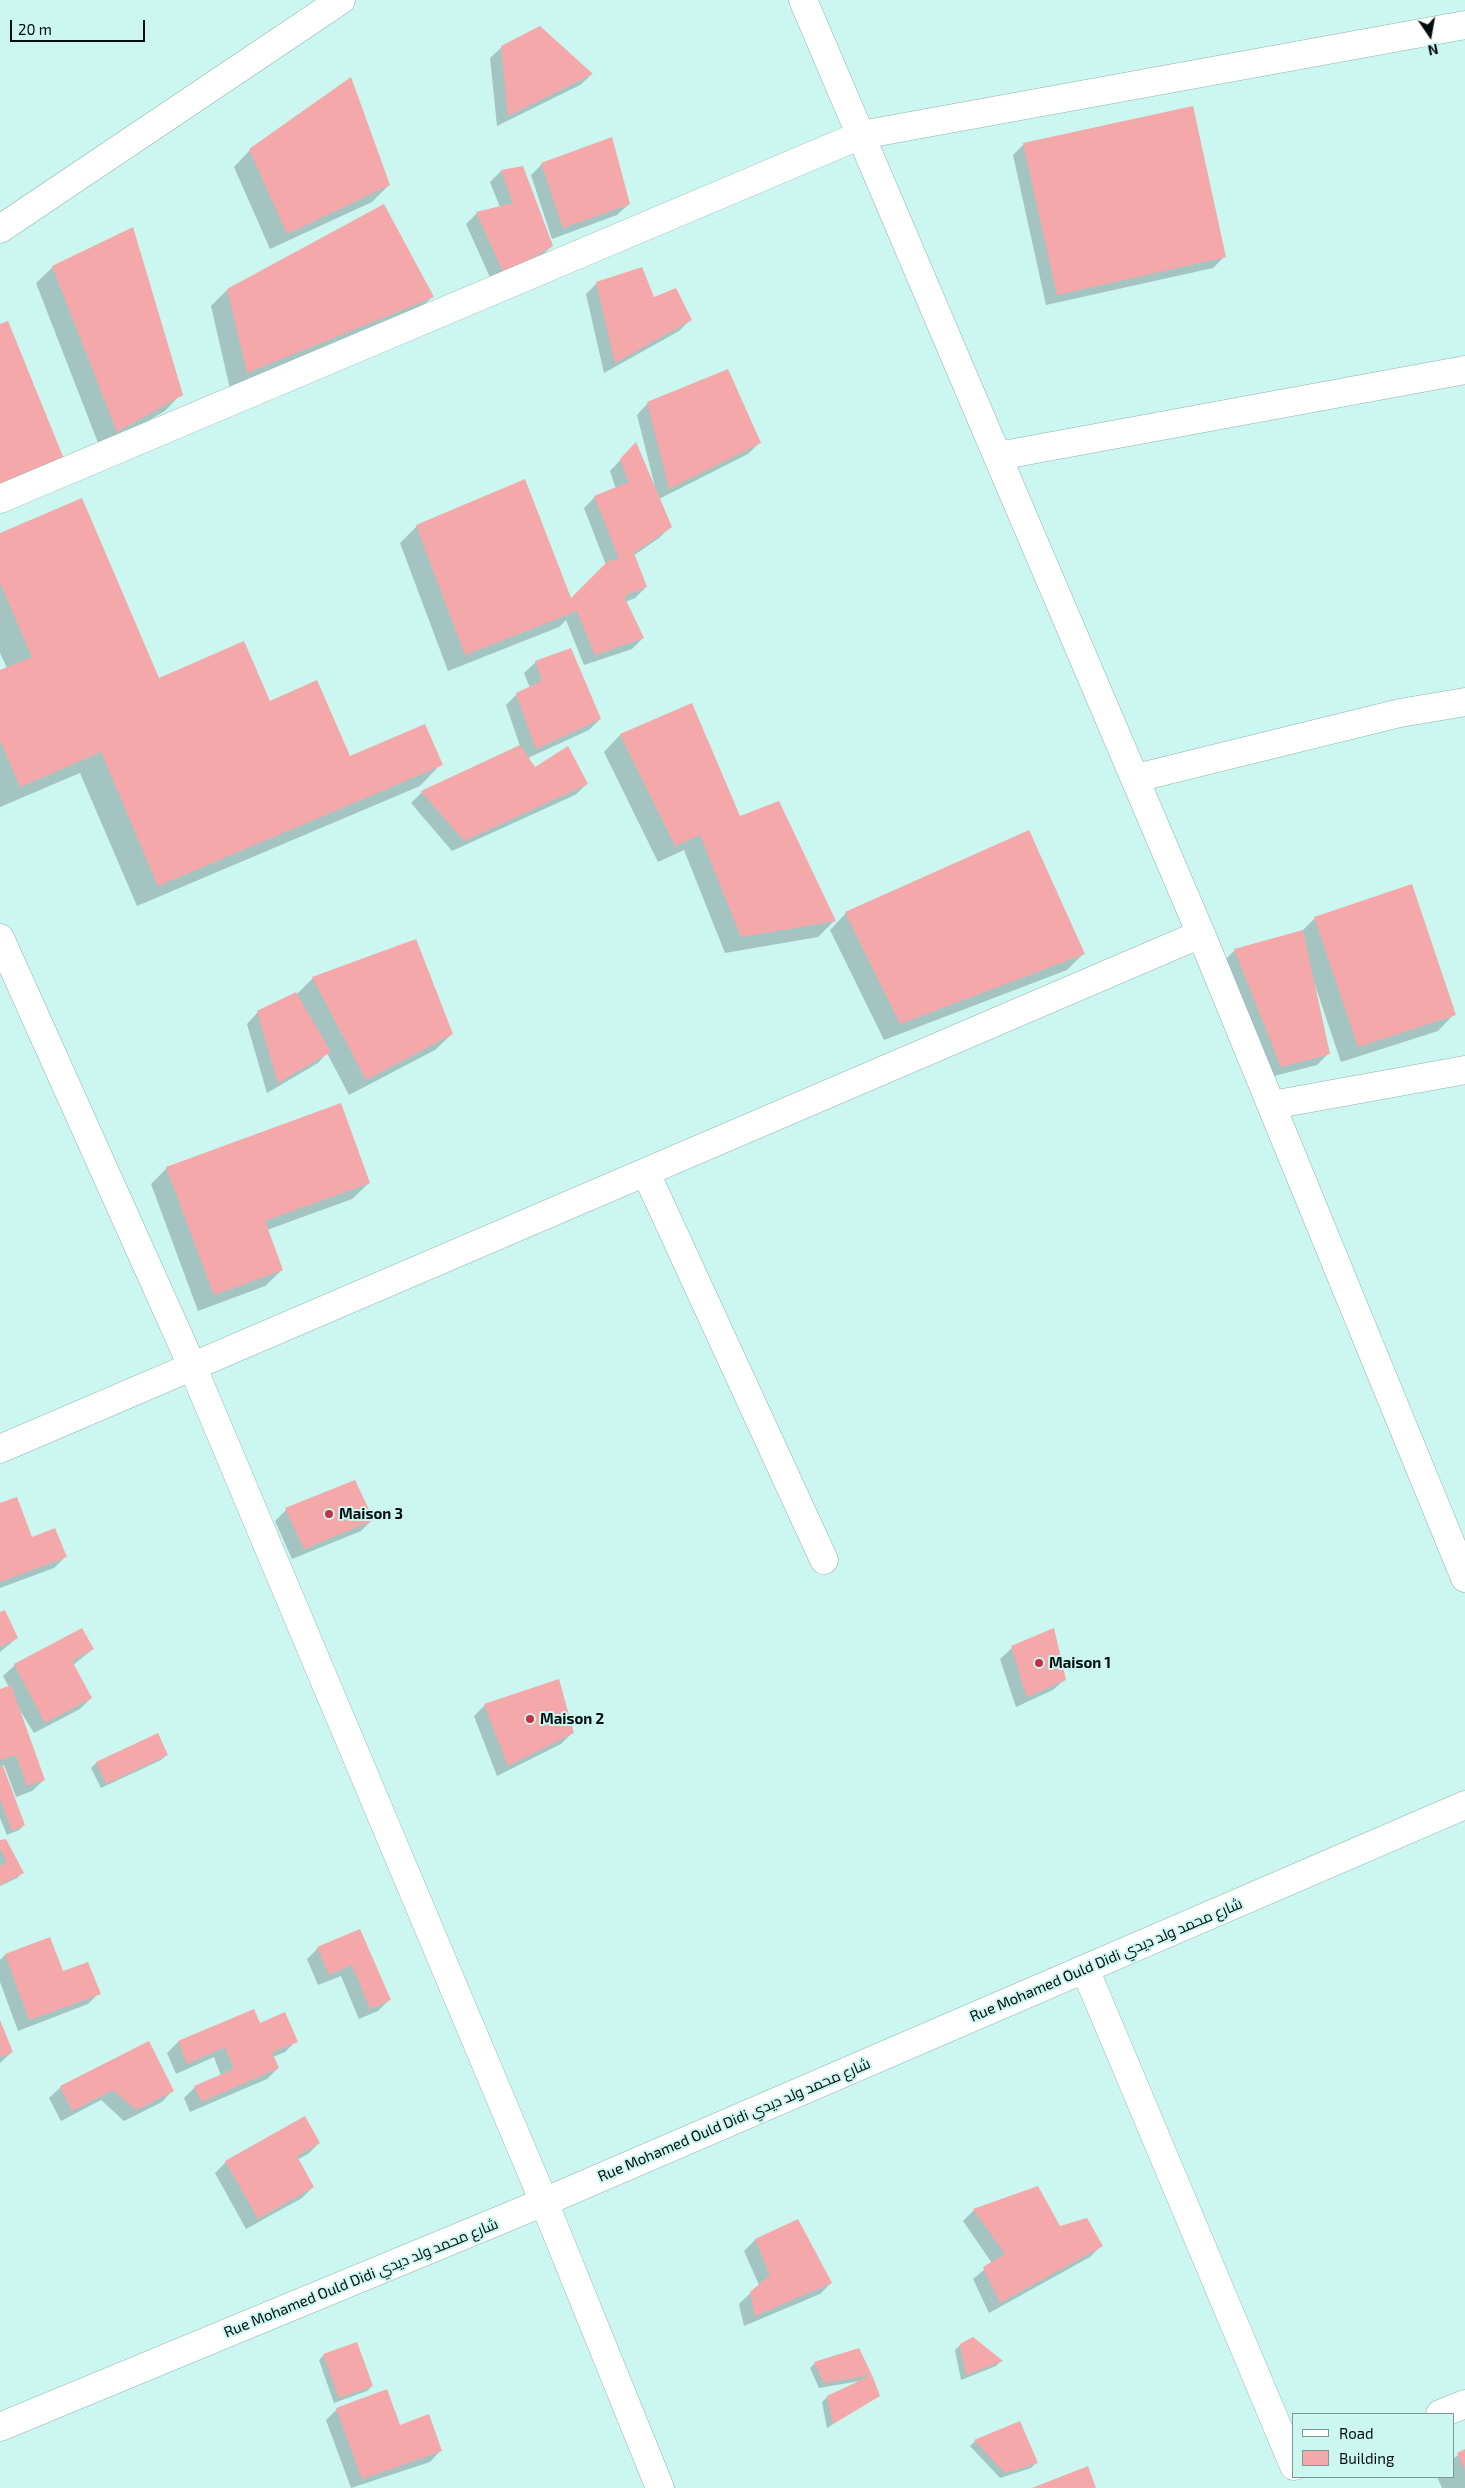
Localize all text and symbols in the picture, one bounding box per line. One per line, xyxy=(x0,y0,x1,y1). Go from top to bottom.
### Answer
scale bar xyxy=(12,10,148,42)
north arrow xyxy=(1405,10,1455,60)
text: 20 m xyxy=(18,20,52,38)
text: N xyxy=(1427,41,1440,60)
place label: Maison 3 xyxy=(339,1505,403,1523)
marker: Maison 3 xyxy=(323,1508,335,1520)
place label: Maison 1 xyxy=(1049,1654,1111,1672)
marker: Maison 1 xyxy=(1033,1657,1045,1669)
place label: Maison 2 xyxy=(540,1710,604,1728)
marker: Maison 2 xyxy=(524,1713,536,1725)
street label: Rue Mohamed Ould Didi شارع محمد ولد ديدي xyxy=(967,1894,1245,2026)
street label: Rue Mohamed Ould Didi شارع محمد ولد ديدي xyxy=(595,2054,873,2186)
street label: Rue Mohamed Ould Didi شارع محمد ولد ديدي xyxy=(221,2215,501,2341)
legend xyxy=(1292,2413,1455,2478)
text: Road xyxy=(1339,2424,1374,2442)
text: Building xyxy=(1339,2449,1394,2467)

